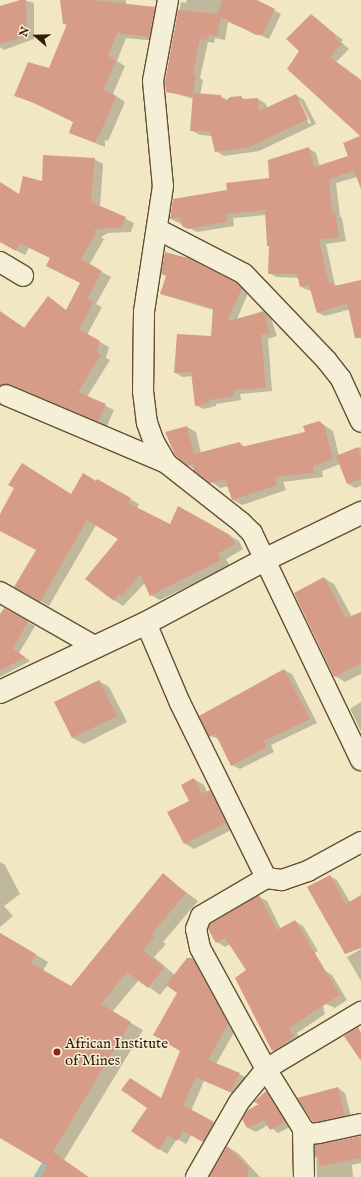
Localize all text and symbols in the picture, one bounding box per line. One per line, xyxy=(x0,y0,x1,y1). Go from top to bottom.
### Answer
north arrow xyxy=(16,16,56,56)
text: N xyxy=(17,25,33,39)
place label: African Institute of Mines xyxy=(65,1034,168,1069)
marker: African Institute of Mines xyxy=(52,1047,62,1057)

